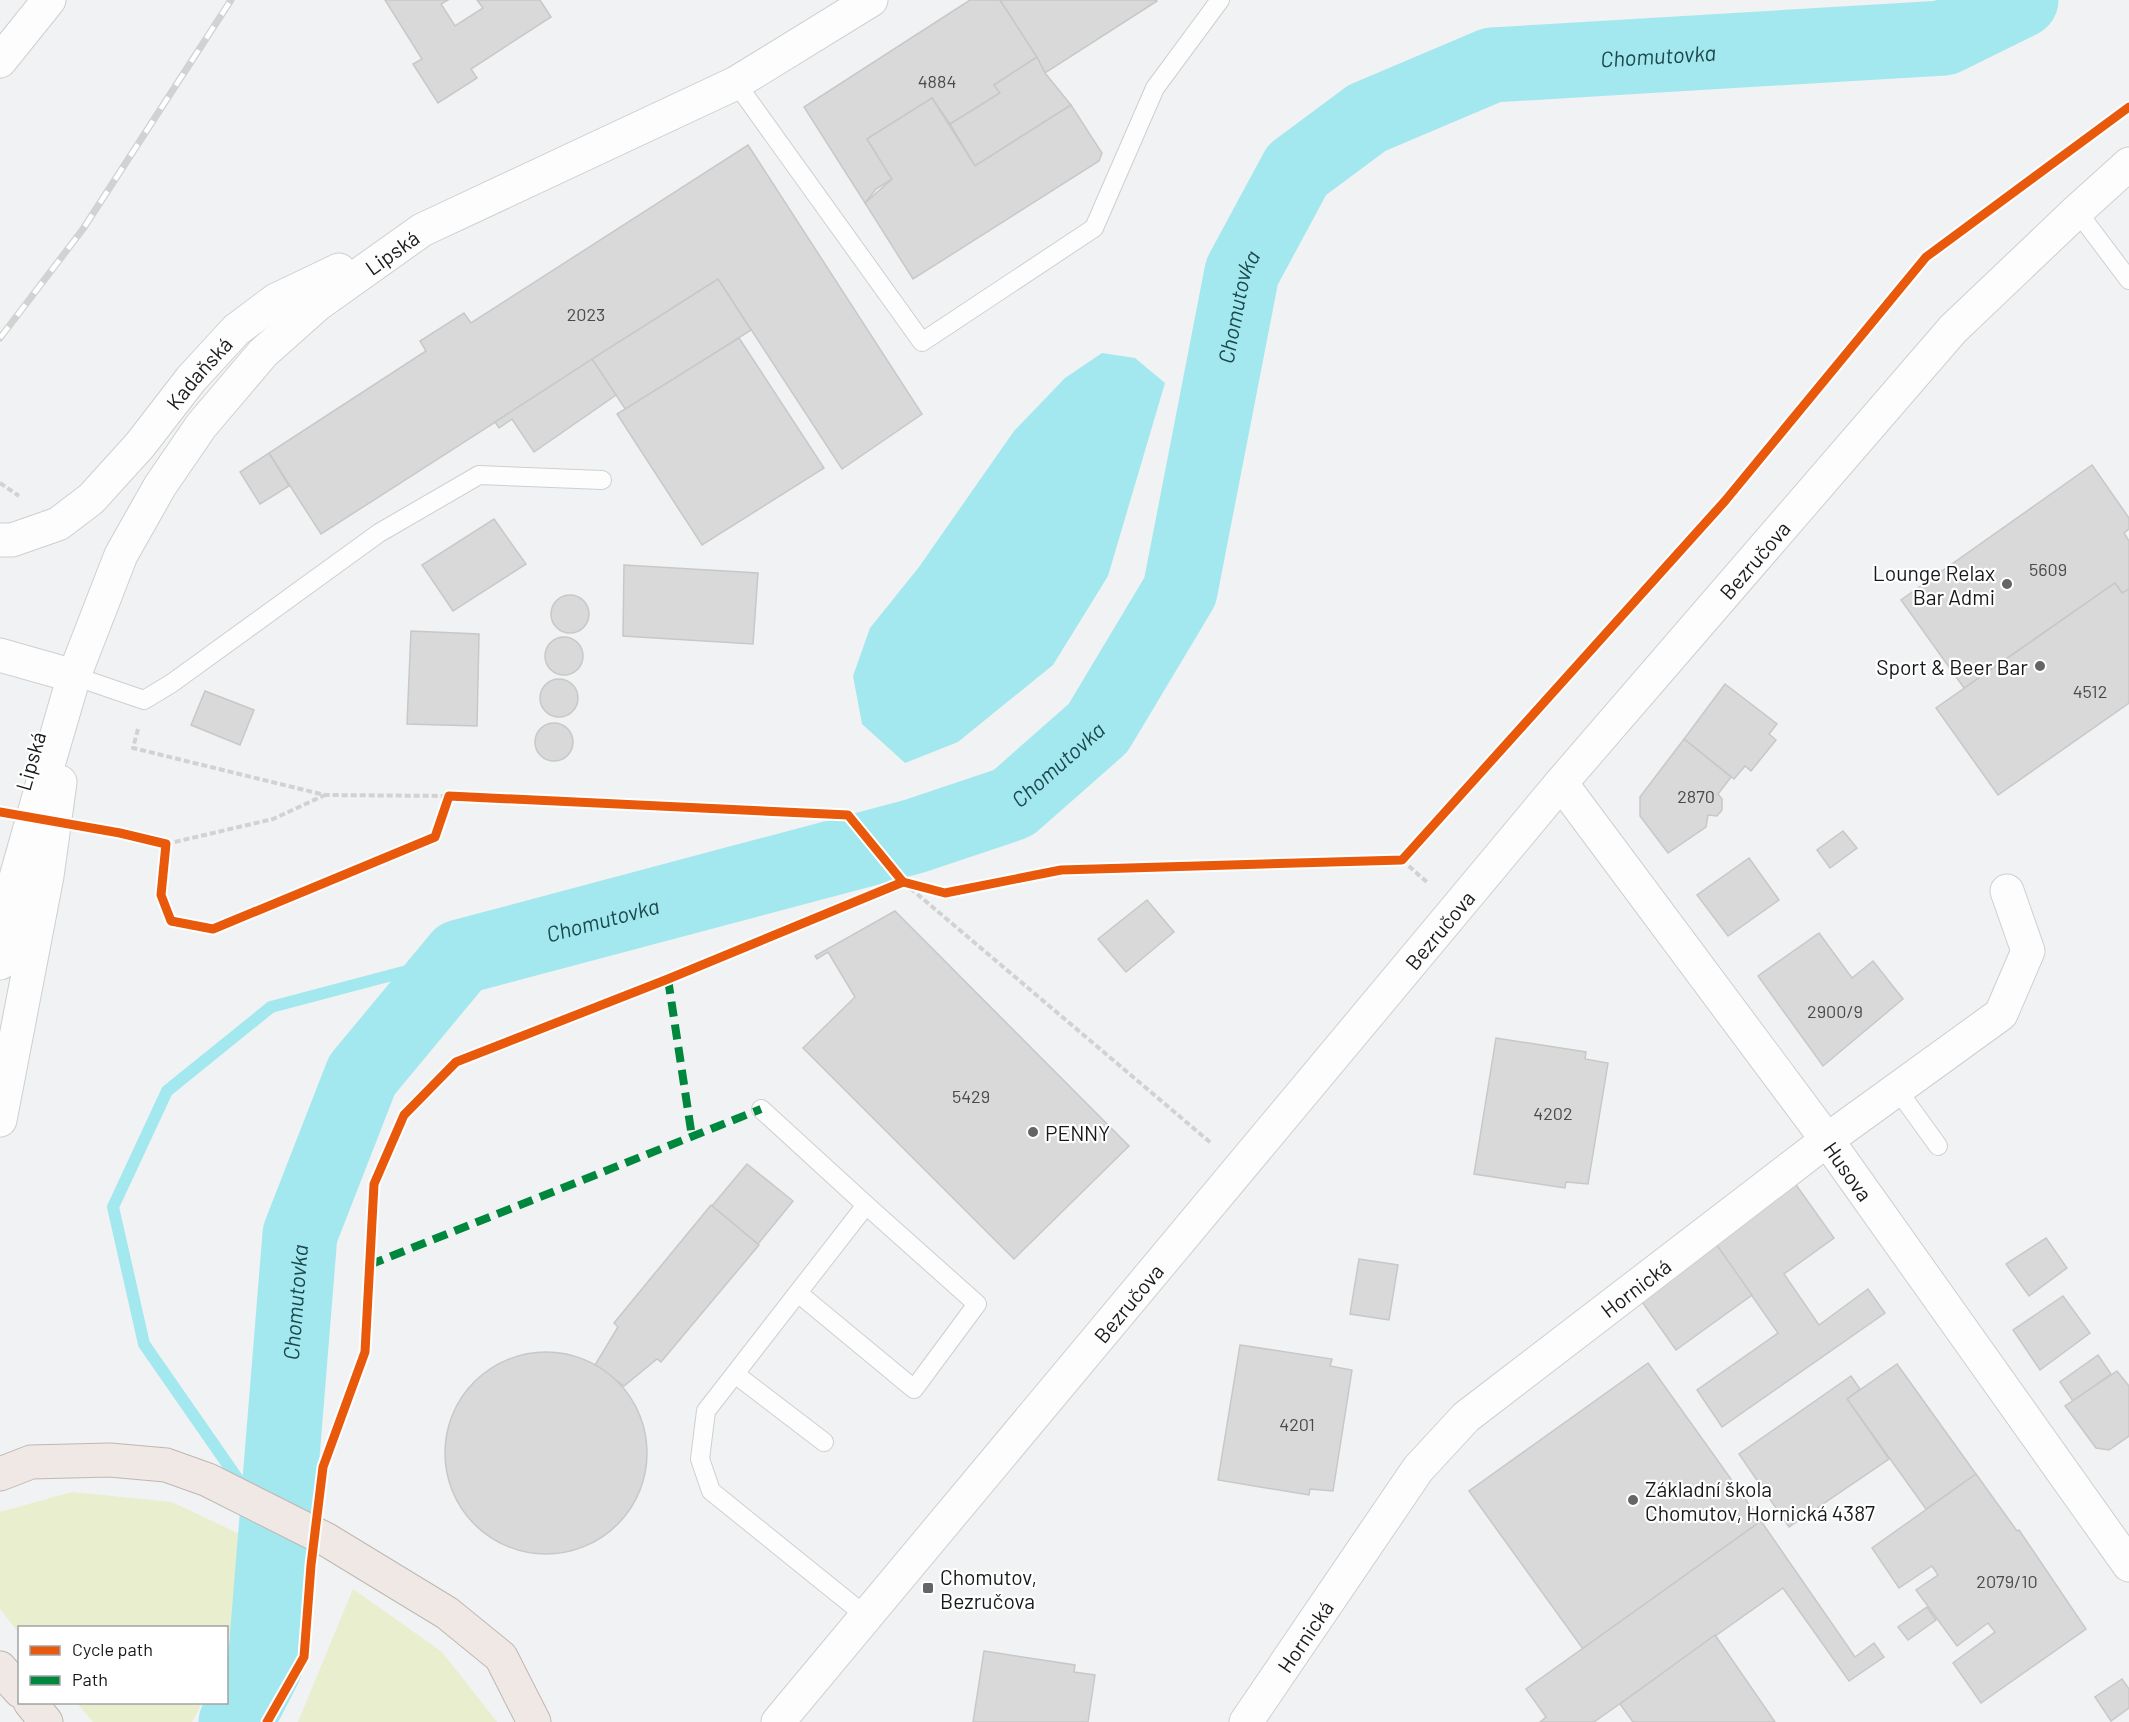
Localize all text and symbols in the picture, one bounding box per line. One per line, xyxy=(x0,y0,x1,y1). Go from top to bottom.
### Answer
water label: Chomutovka xyxy=(1599,39,1717,72)
house number: 4884 xyxy=(918,70,956,92)
street label: Lipská xyxy=(360,224,423,279)
water label: Chomutovka xyxy=(1212,245,1264,365)
house number: 2023 xyxy=(567,303,605,325)
street label: Kadaňská xyxy=(160,331,237,414)
street label: Bezručova xyxy=(1714,515,1795,604)
house number: 5609 xyxy=(2029,558,2067,580)
place label: Lounge Relax Bar Admi xyxy=(1873,560,1995,609)
marker: Lounge Relax Bar Admi xyxy=(2000,577,2014,591)
place label: Sport & Beer Bar xyxy=(1876,654,2028,679)
marker: Sport & Beer Bar xyxy=(2033,659,2047,673)
house number: 4512 xyxy=(2073,680,2107,702)
water label: Chomutovka xyxy=(1005,716,1109,812)
street label: Lipská xyxy=(10,729,50,793)
house number: 2870 xyxy=(1677,785,1715,807)
street label: Bezručova xyxy=(1399,885,1479,974)
water label: Chomutovka xyxy=(543,892,662,947)
house number: 2900/9 xyxy=(1807,1000,1863,1022)
house number: 5429 xyxy=(952,1085,990,1107)
house number: 4202 xyxy=(1533,1102,1573,1124)
place label: PENNY xyxy=(1045,1120,1110,1145)
marker: PENNY xyxy=(1026,1125,1040,1139)
street label: Husova xyxy=(1819,1136,1878,1205)
water label: Chomutovka xyxy=(277,1243,312,1361)
street label: Hornická xyxy=(1595,1252,1675,1322)
street label: Bezručova xyxy=(1088,1258,1168,1347)
house number: 4201 xyxy=(1279,1413,1315,1435)
place label: Základní škola Chomutov, Hornická 4387 xyxy=(1645,1476,1875,1525)
marker: Základní škola Chomutov, Hornická 4387 xyxy=(1626,1493,1640,1507)
place label: Chomutov, Bezručova xyxy=(940,1564,1037,1613)
house number: 2079/10 xyxy=(1976,1570,2038,1592)
marker: Chomutov, Bezručova xyxy=(921,1581,935,1595)
street label: Hornická xyxy=(1271,1595,1338,1677)
legend xyxy=(18,1626,228,1704)
text: Cycle path xyxy=(72,1638,153,1660)
text: Path xyxy=(72,1668,108,1690)

